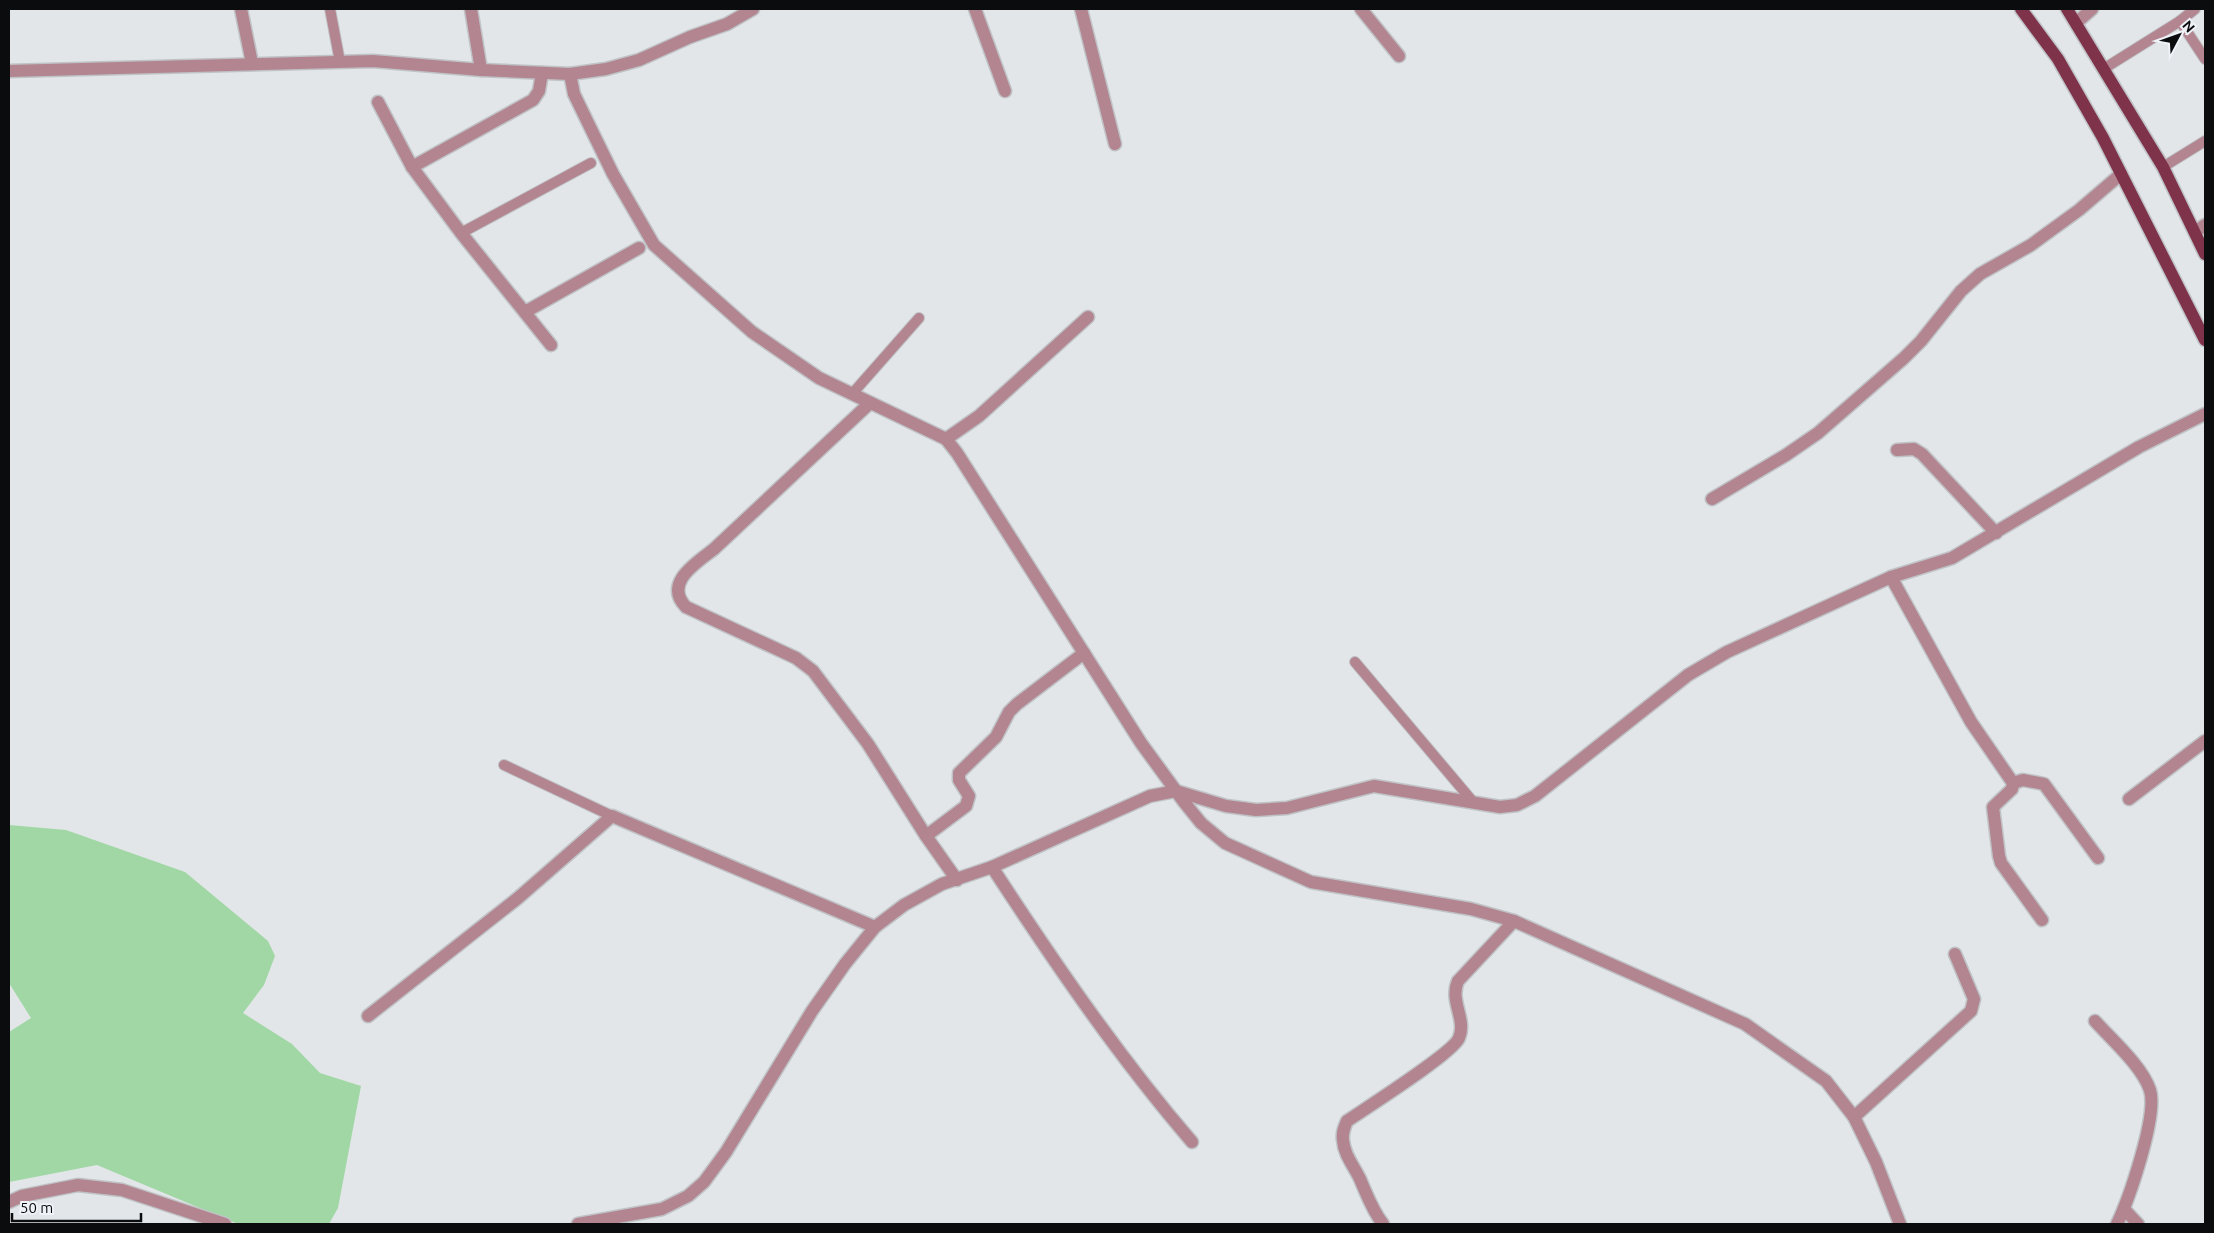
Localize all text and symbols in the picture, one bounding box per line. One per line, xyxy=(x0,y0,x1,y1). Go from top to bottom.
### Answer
north arrow xyxy=(2154,10,2204,60)
text: N xyxy=(2179,17,2198,36)
scale bar xyxy=(12,1190,141,1222)
text: 50 m xyxy=(20,1199,53,1216)

